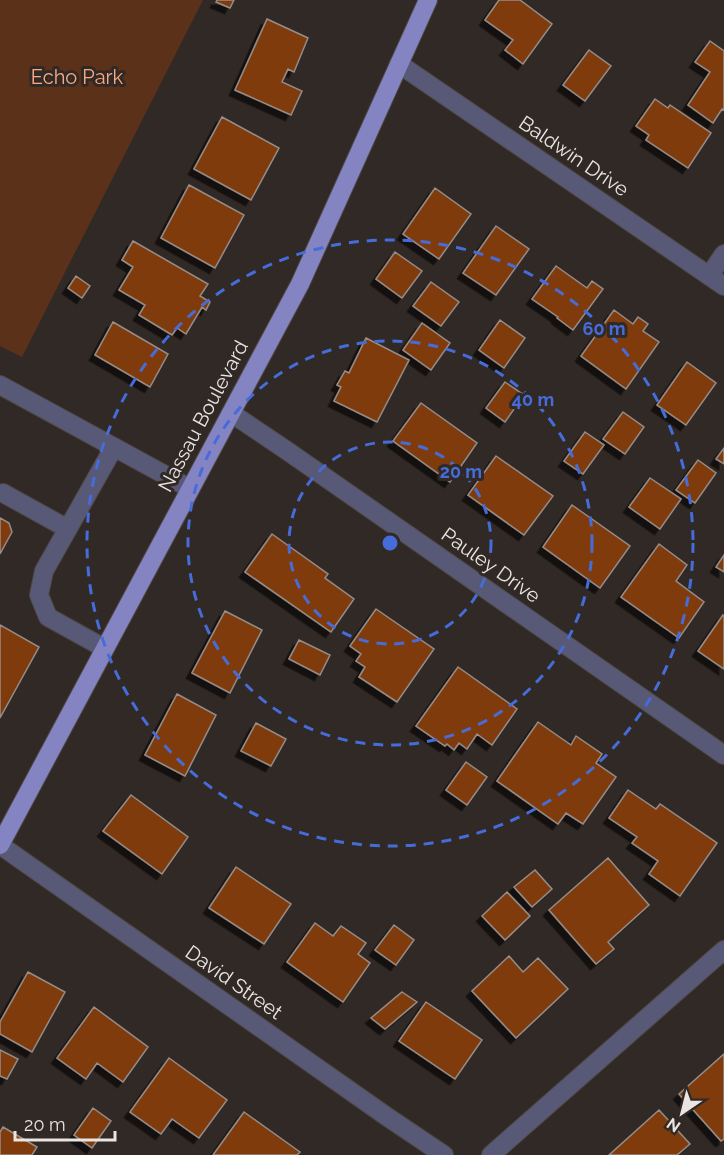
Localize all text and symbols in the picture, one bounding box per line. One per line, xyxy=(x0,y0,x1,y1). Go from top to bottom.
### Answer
park label: Echo Park xyxy=(31,65,124,89)
street label: Baldwin Drive xyxy=(515,110,634,202)
text: 60 m xyxy=(582,318,626,339)
street label: Nassau Boulevard xyxy=(153,336,253,496)
text: 40 m xyxy=(512,389,554,410)
text: 20 m xyxy=(440,461,482,482)
street label: Pauley Drive xyxy=(437,522,545,608)
centre of rings xyxy=(380,533,400,553)
street label: David Street xyxy=(181,940,287,1024)
north arrow xyxy=(652,1083,712,1143)
scale bar xyxy=(15,1104,116,1142)
text: 20 m xyxy=(24,1114,66,1135)
text: N xyxy=(663,1114,684,1136)

